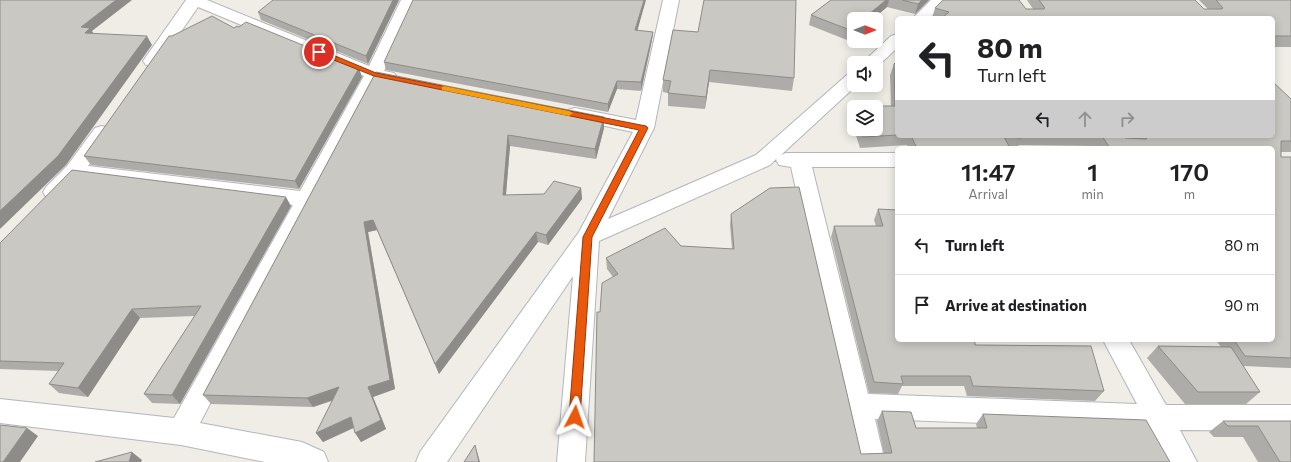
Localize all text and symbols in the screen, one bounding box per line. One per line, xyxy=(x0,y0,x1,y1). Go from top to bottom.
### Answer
north arrow xyxy=(847,12,883,48)
map controls xyxy=(847,12,883,136)
text: 80 m xyxy=(977,30,1043,64)
icon: left xyxy=(911,32,963,84)
pin xyxy=(302,35,336,69)
icon: arrive xyxy=(308,41,330,63)
button: sound xyxy=(847,56,883,92)
text: Turn left xyxy=(977,64,1046,86)
button: layers xyxy=(847,100,883,136)
icon: left xyxy=(1032,108,1054,130)
icon: ahead xyxy=(1074,108,1096,130)
icon: right xyxy=(1116,108,1138,130)
text: 11:47 xyxy=(961,157,1016,186)
text: 1 xyxy=(1087,157,1098,186)
text: 170 xyxy=(1170,157,1209,186)
text: Arrival xyxy=(969,186,1008,202)
text: min xyxy=(1082,186,1104,202)
text: m xyxy=(1184,186,1195,202)
icon: left xyxy=(911,234,933,256)
text: Turn left xyxy=(945,236,1004,254)
text: 80 m xyxy=(1224,236,1259,254)
icon: arrive xyxy=(911,294,933,316)
text: Arrive at destination xyxy=(945,296,1087,314)
text: 90 m xyxy=(1224,296,1259,314)
position arrow xyxy=(554,396,596,438)

